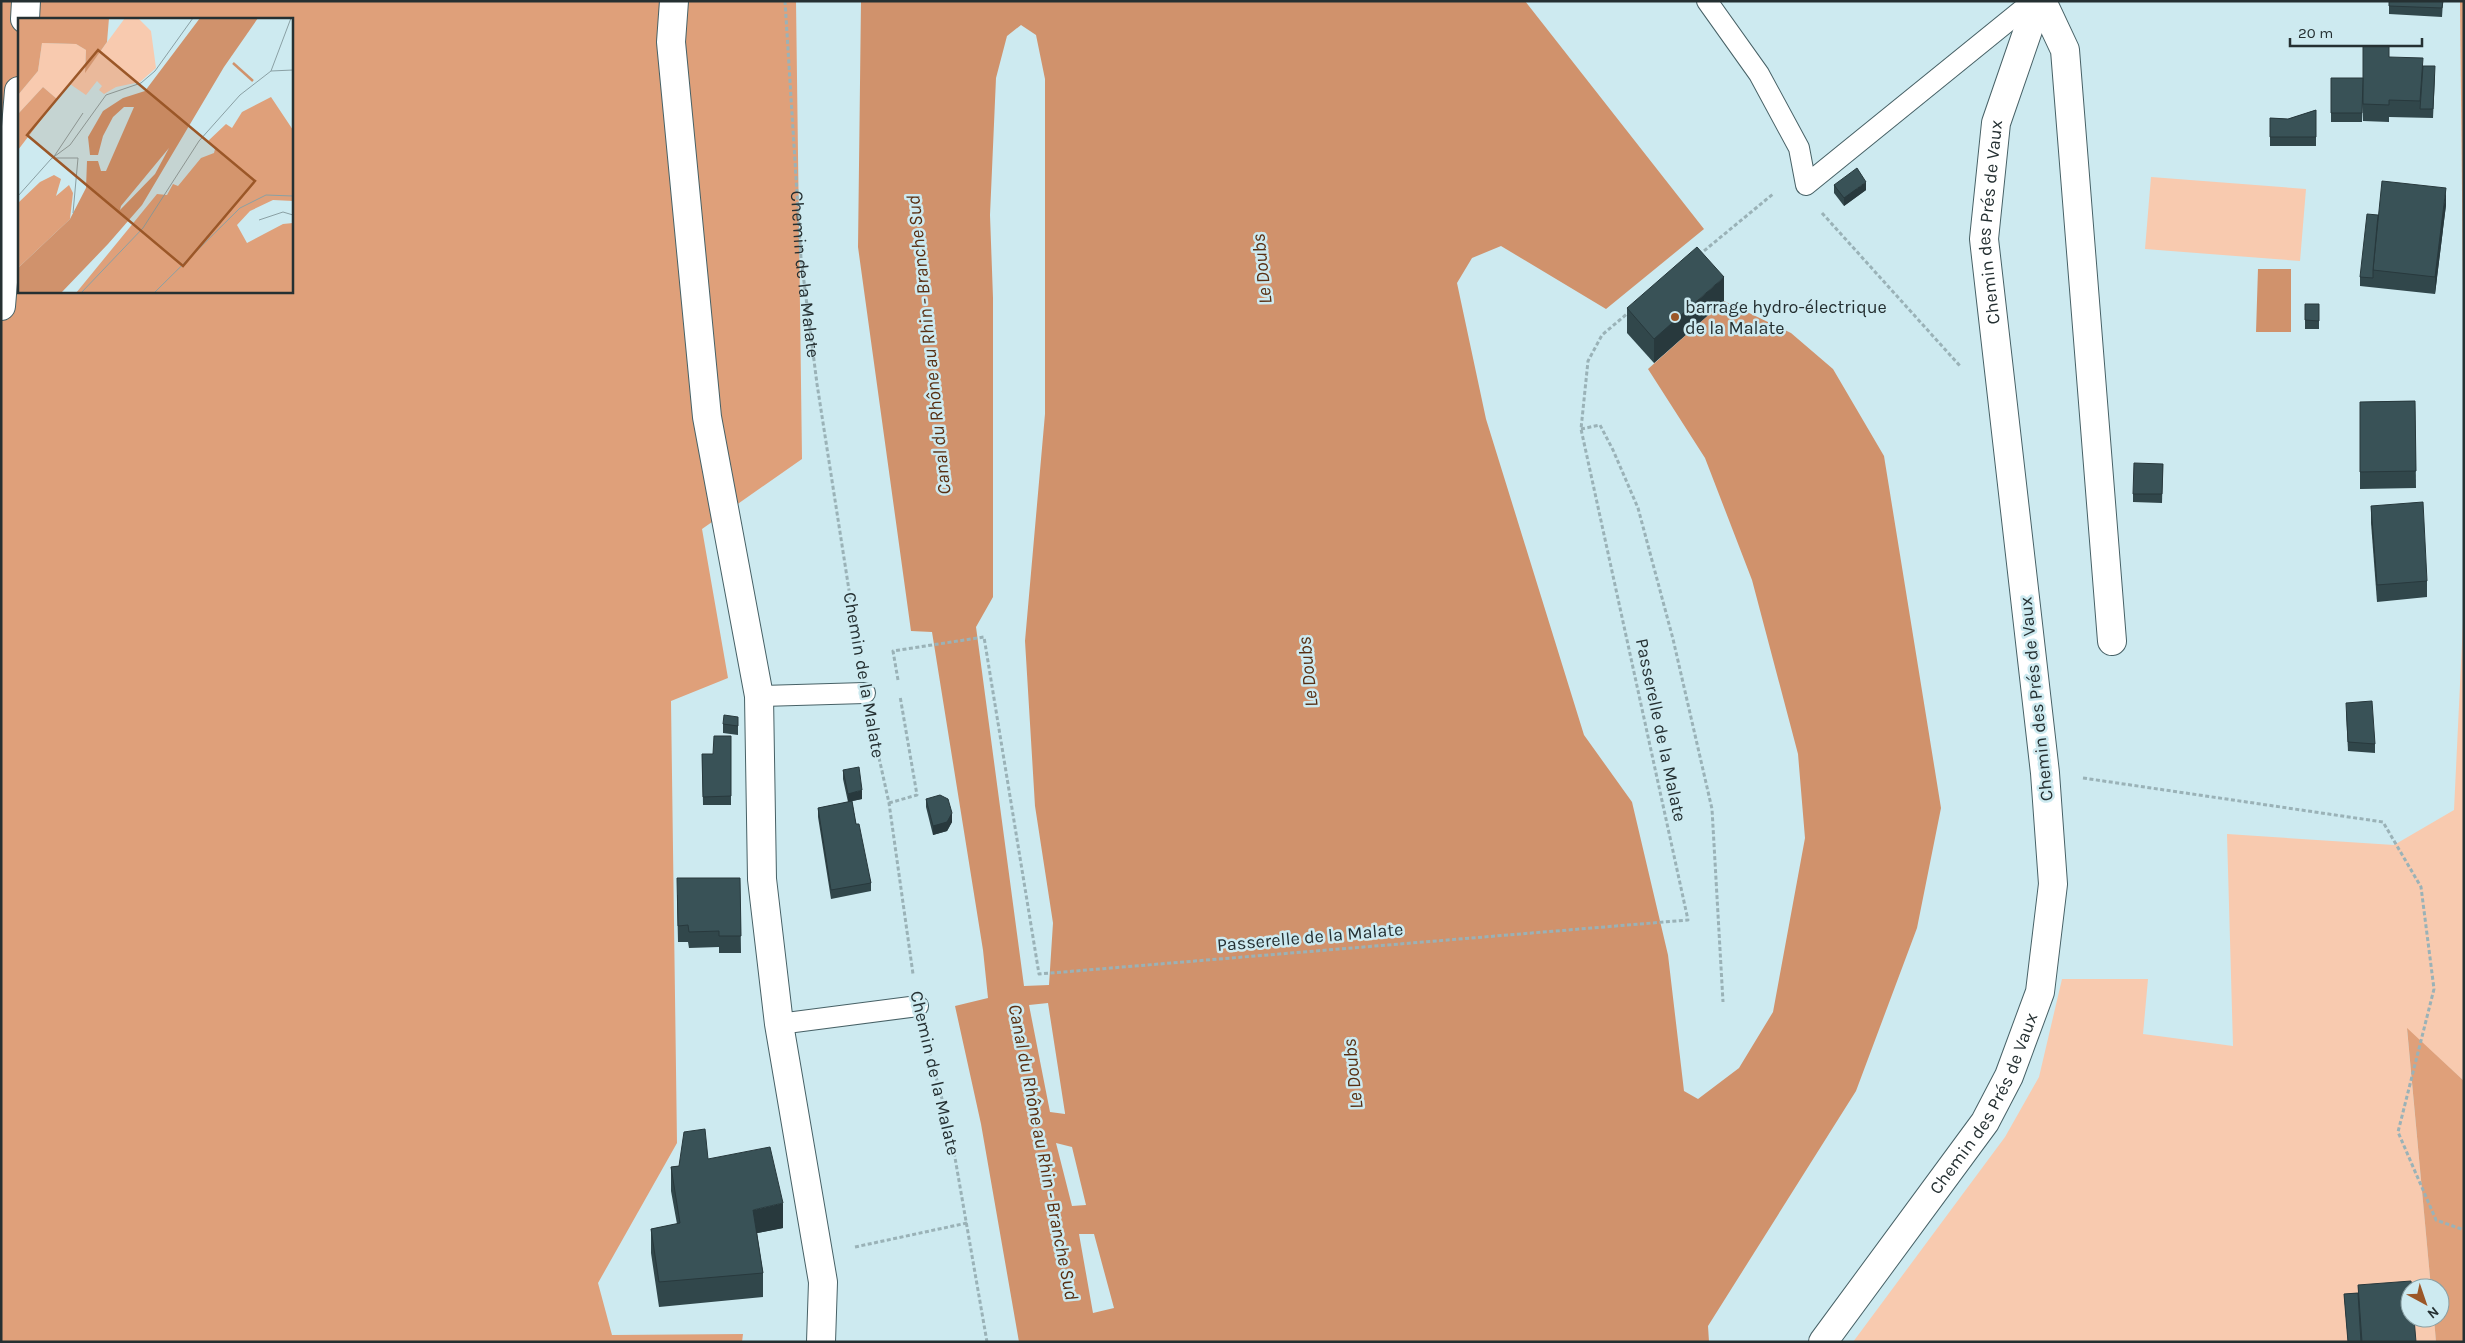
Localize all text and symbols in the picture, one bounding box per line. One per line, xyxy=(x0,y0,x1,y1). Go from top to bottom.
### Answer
scale bar xyxy=(2290,15,2422,47)
inset map xyxy=(18,18,292,292)
text: 20 m xyxy=(2298,24,2333,42)
street label: Chemin des Prés de Vaux xyxy=(1973,119,2007,326)
street label: Chemin de la Malate xyxy=(786,190,825,359)
water label: Canal du Rhône au Rhin - Branche Sud xyxy=(902,194,956,496)
water label: Le Doubs xyxy=(1247,233,1277,305)
place label: barrage hydro-électrique de la Malate xyxy=(1685,296,1887,339)
marker: barrage hydro-électrique de la Malate xyxy=(1669,311,1681,323)
street label: Chemin de la Malate xyxy=(839,590,889,760)
street label: Chemin des Prés de Vaux xyxy=(2014,596,2058,802)
water label: Le Doubs xyxy=(1293,636,1323,708)
street label: Passerelle de la Malate xyxy=(1631,636,1691,824)
street label: Passerelle de la Malate xyxy=(1216,918,1404,956)
street label: Chemin de la Malate xyxy=(905,989,965,1157)
water label: Canal du Rhône au Rhin - Branche Sud xyxy=(1003,1002,1083,1302)
street label: Chemin des Prés de Vaux xyxy=(1925,1010,2042,1199)
water label: Le Doubs xyxy=(1338,1038,1368,1110)
north arrow xyxy=(2400,1278,2450,1328)
text: N xyxy=(2424,1303,2442,1322)

